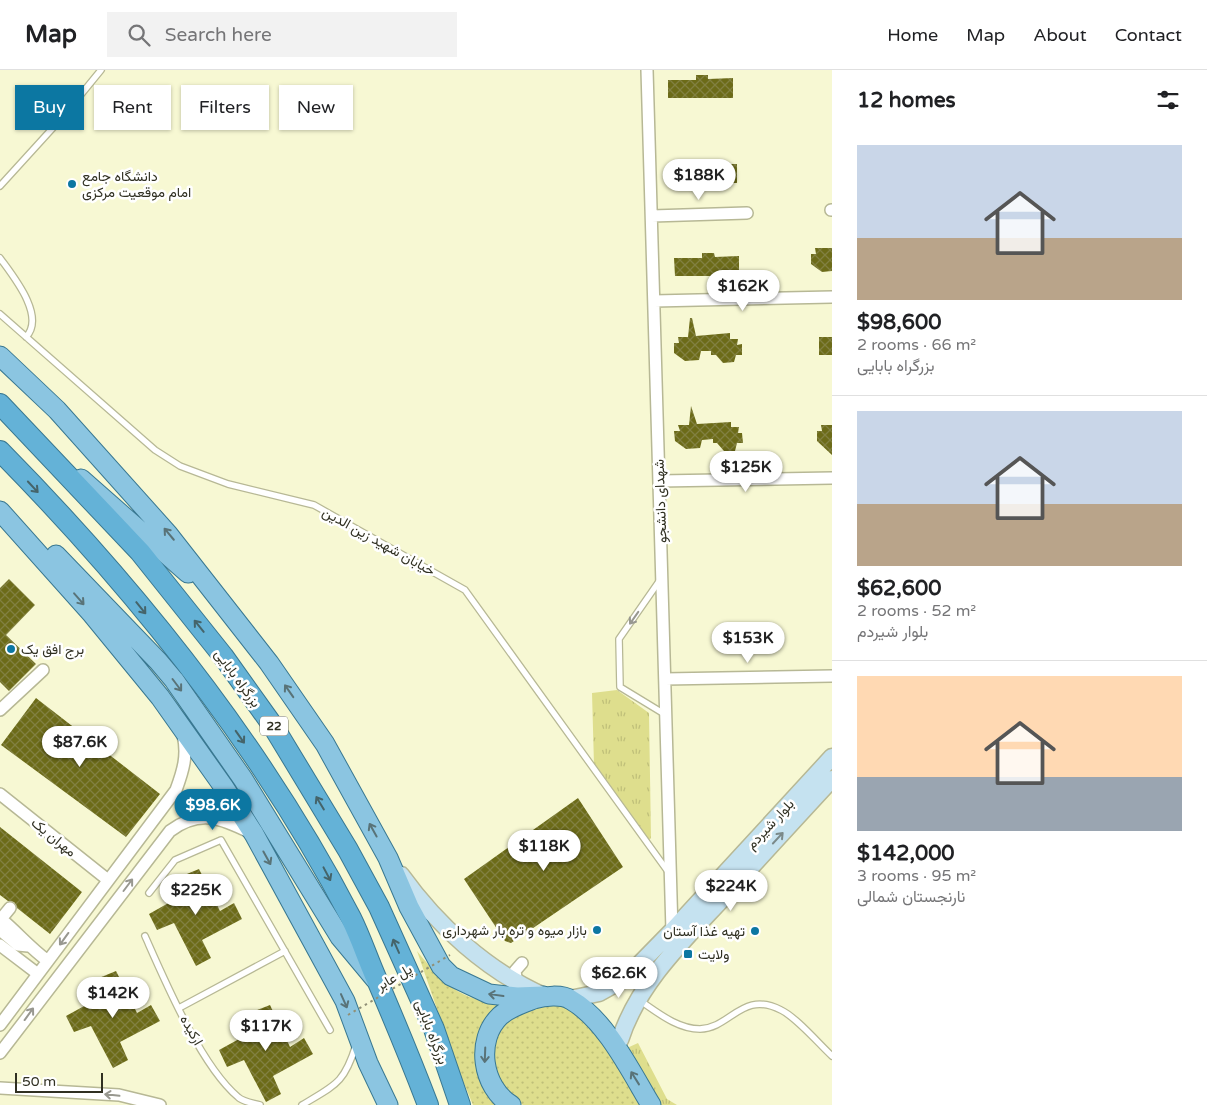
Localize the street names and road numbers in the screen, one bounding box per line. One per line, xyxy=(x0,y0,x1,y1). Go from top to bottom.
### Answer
street label: شهدای دانشجو xyxy=(651,459,670,543)
street label: خیابان شهید زین الدین xyxy=(319,503,438,579)
street label: بزرگراه بابایی xyxy=(211,646,264,711)
road number: 22 xyxy=(260,716,288,736)
street label: بلوار شیردم xyxy=(743,796,798,853)
street label: مهران یک xyxy=(28,814,80,861)
street label: پل عابر xyxy=(373,960,416,996)
street label: بزرگراه بابایی xyxy=(411,997,452,1067)
street label: ارکیده xyxy=(176,1012,207,1048)

